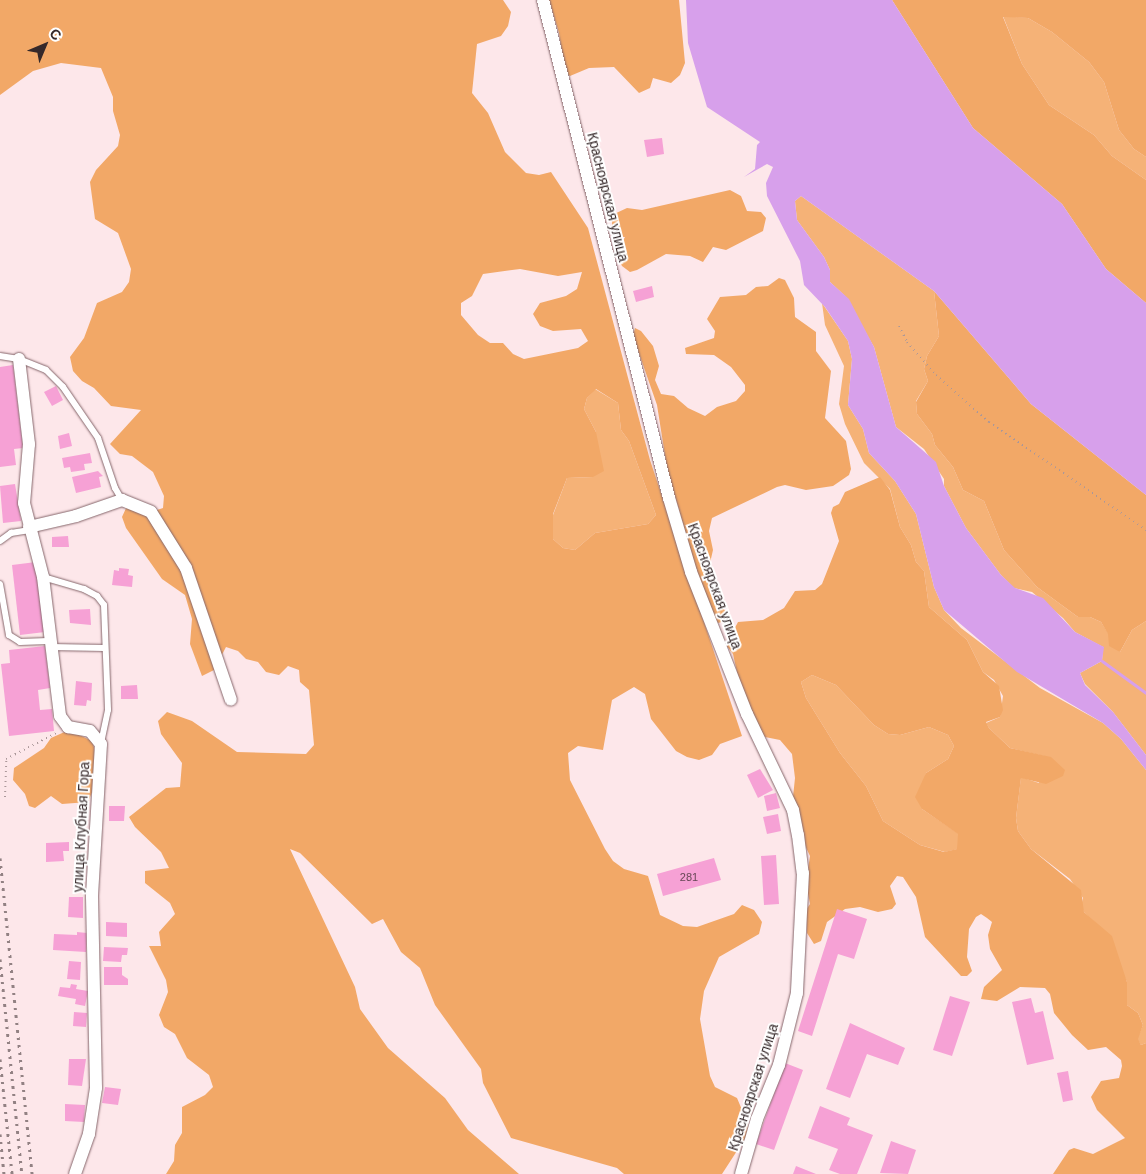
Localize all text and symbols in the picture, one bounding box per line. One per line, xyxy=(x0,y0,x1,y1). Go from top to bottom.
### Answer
north arrow xyxy=(20,20,70,70)
text: С xyxy=(46,25,65,44)
street label: Красноярская улица xyxy=(584,131,632,263)
street label: Красноярская улица xyxy=(684,521,746,651)
street label: улица Клубная Гора xyxy=(69,761,93,893)
house number: 281 xyxy=(680,870,698,884)
street label: Красноярская улица xyxy=(724,1021,782,1153)

